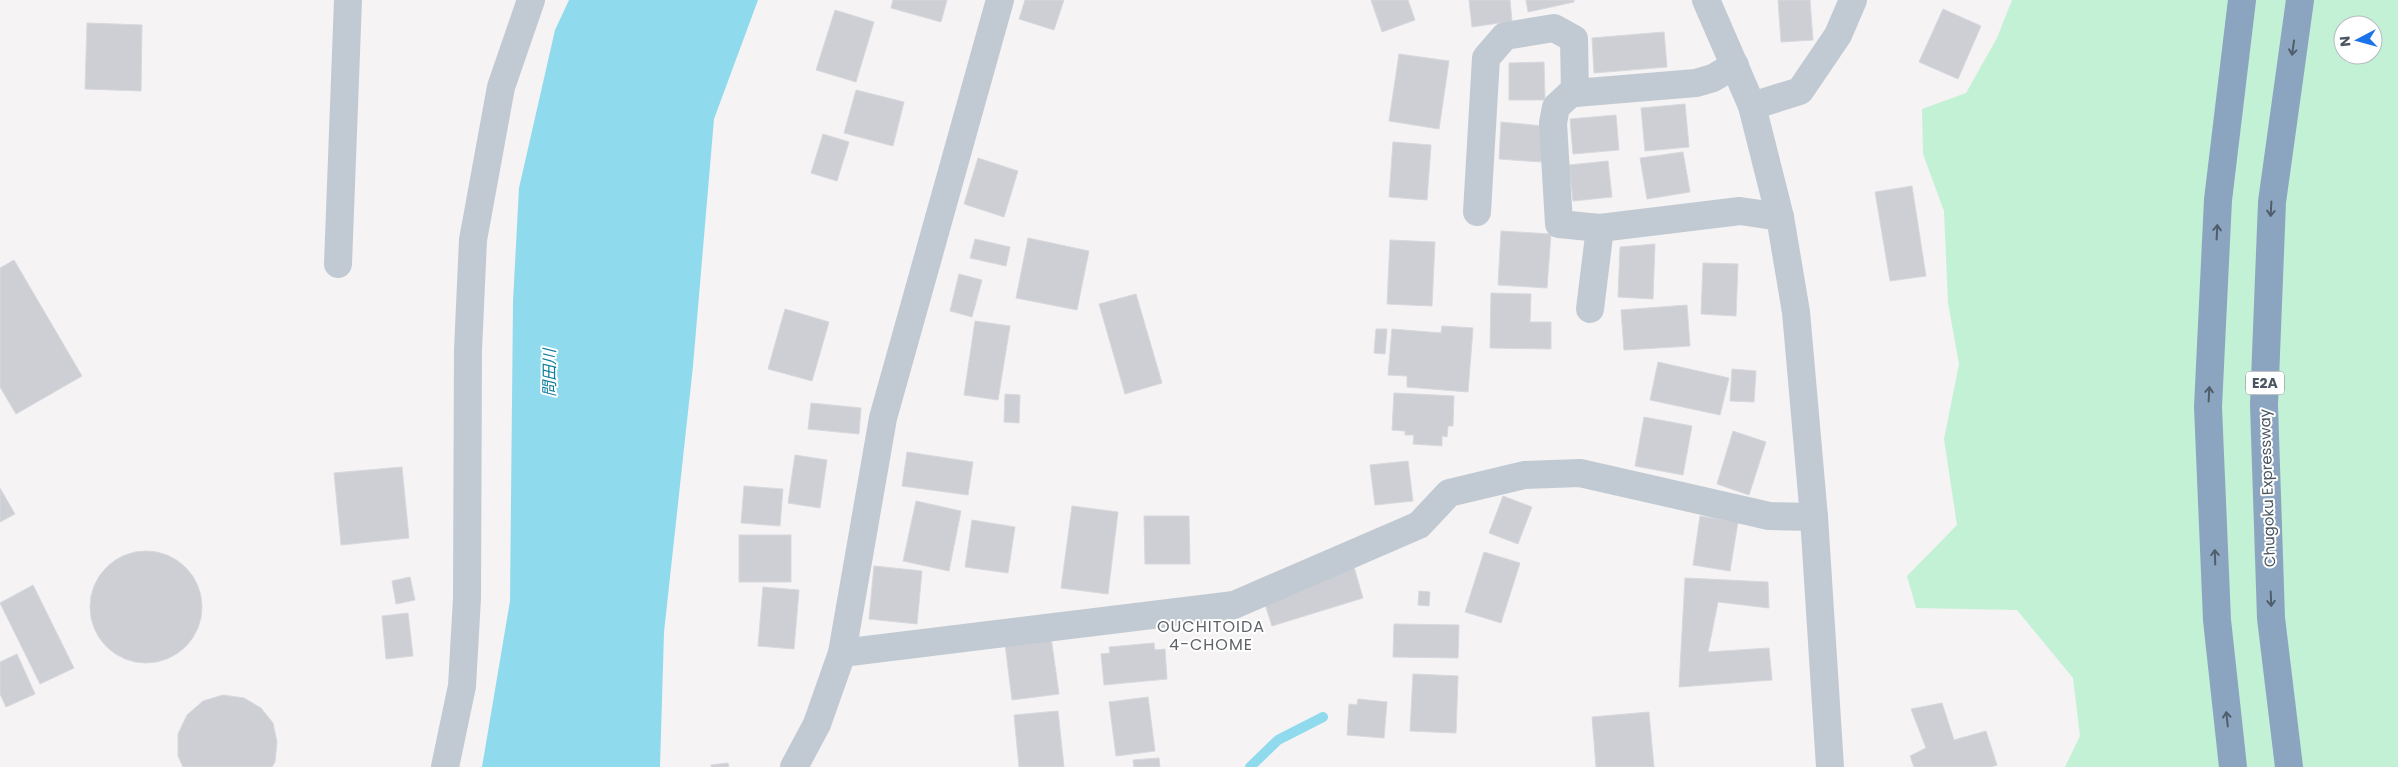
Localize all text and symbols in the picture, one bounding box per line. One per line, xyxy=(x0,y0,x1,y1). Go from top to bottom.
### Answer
north arrow xyxy=(2333,15,2383,65)
text: N xyxy=(2335,35,2356,48)
one-way arrow xyxy=(2288,40,2298,56)
one-way arrow xyxy=(2267,201,2276,217)
one-way arrow xyxy=(2212,224,2221,240)
water label: 問田川 xyxy=(538,347,561,397)
road number: E2A xyxy=(2246,372,2284,394)
one-way arrow xyxy=(2205,387,2214,403)
street label: Chugoku Expressway xyxy=(2254,408,2280,567)
one-way arrow xyxy=(2210,549,2219,565)
one-way arrow xyxy=(2266,591,2275,607)
district label: OUCHITOIDA 4-CHOME xyxy=(1157,615,1265,656)
one-way arrow xyxy=(2223,711,2232,727)

